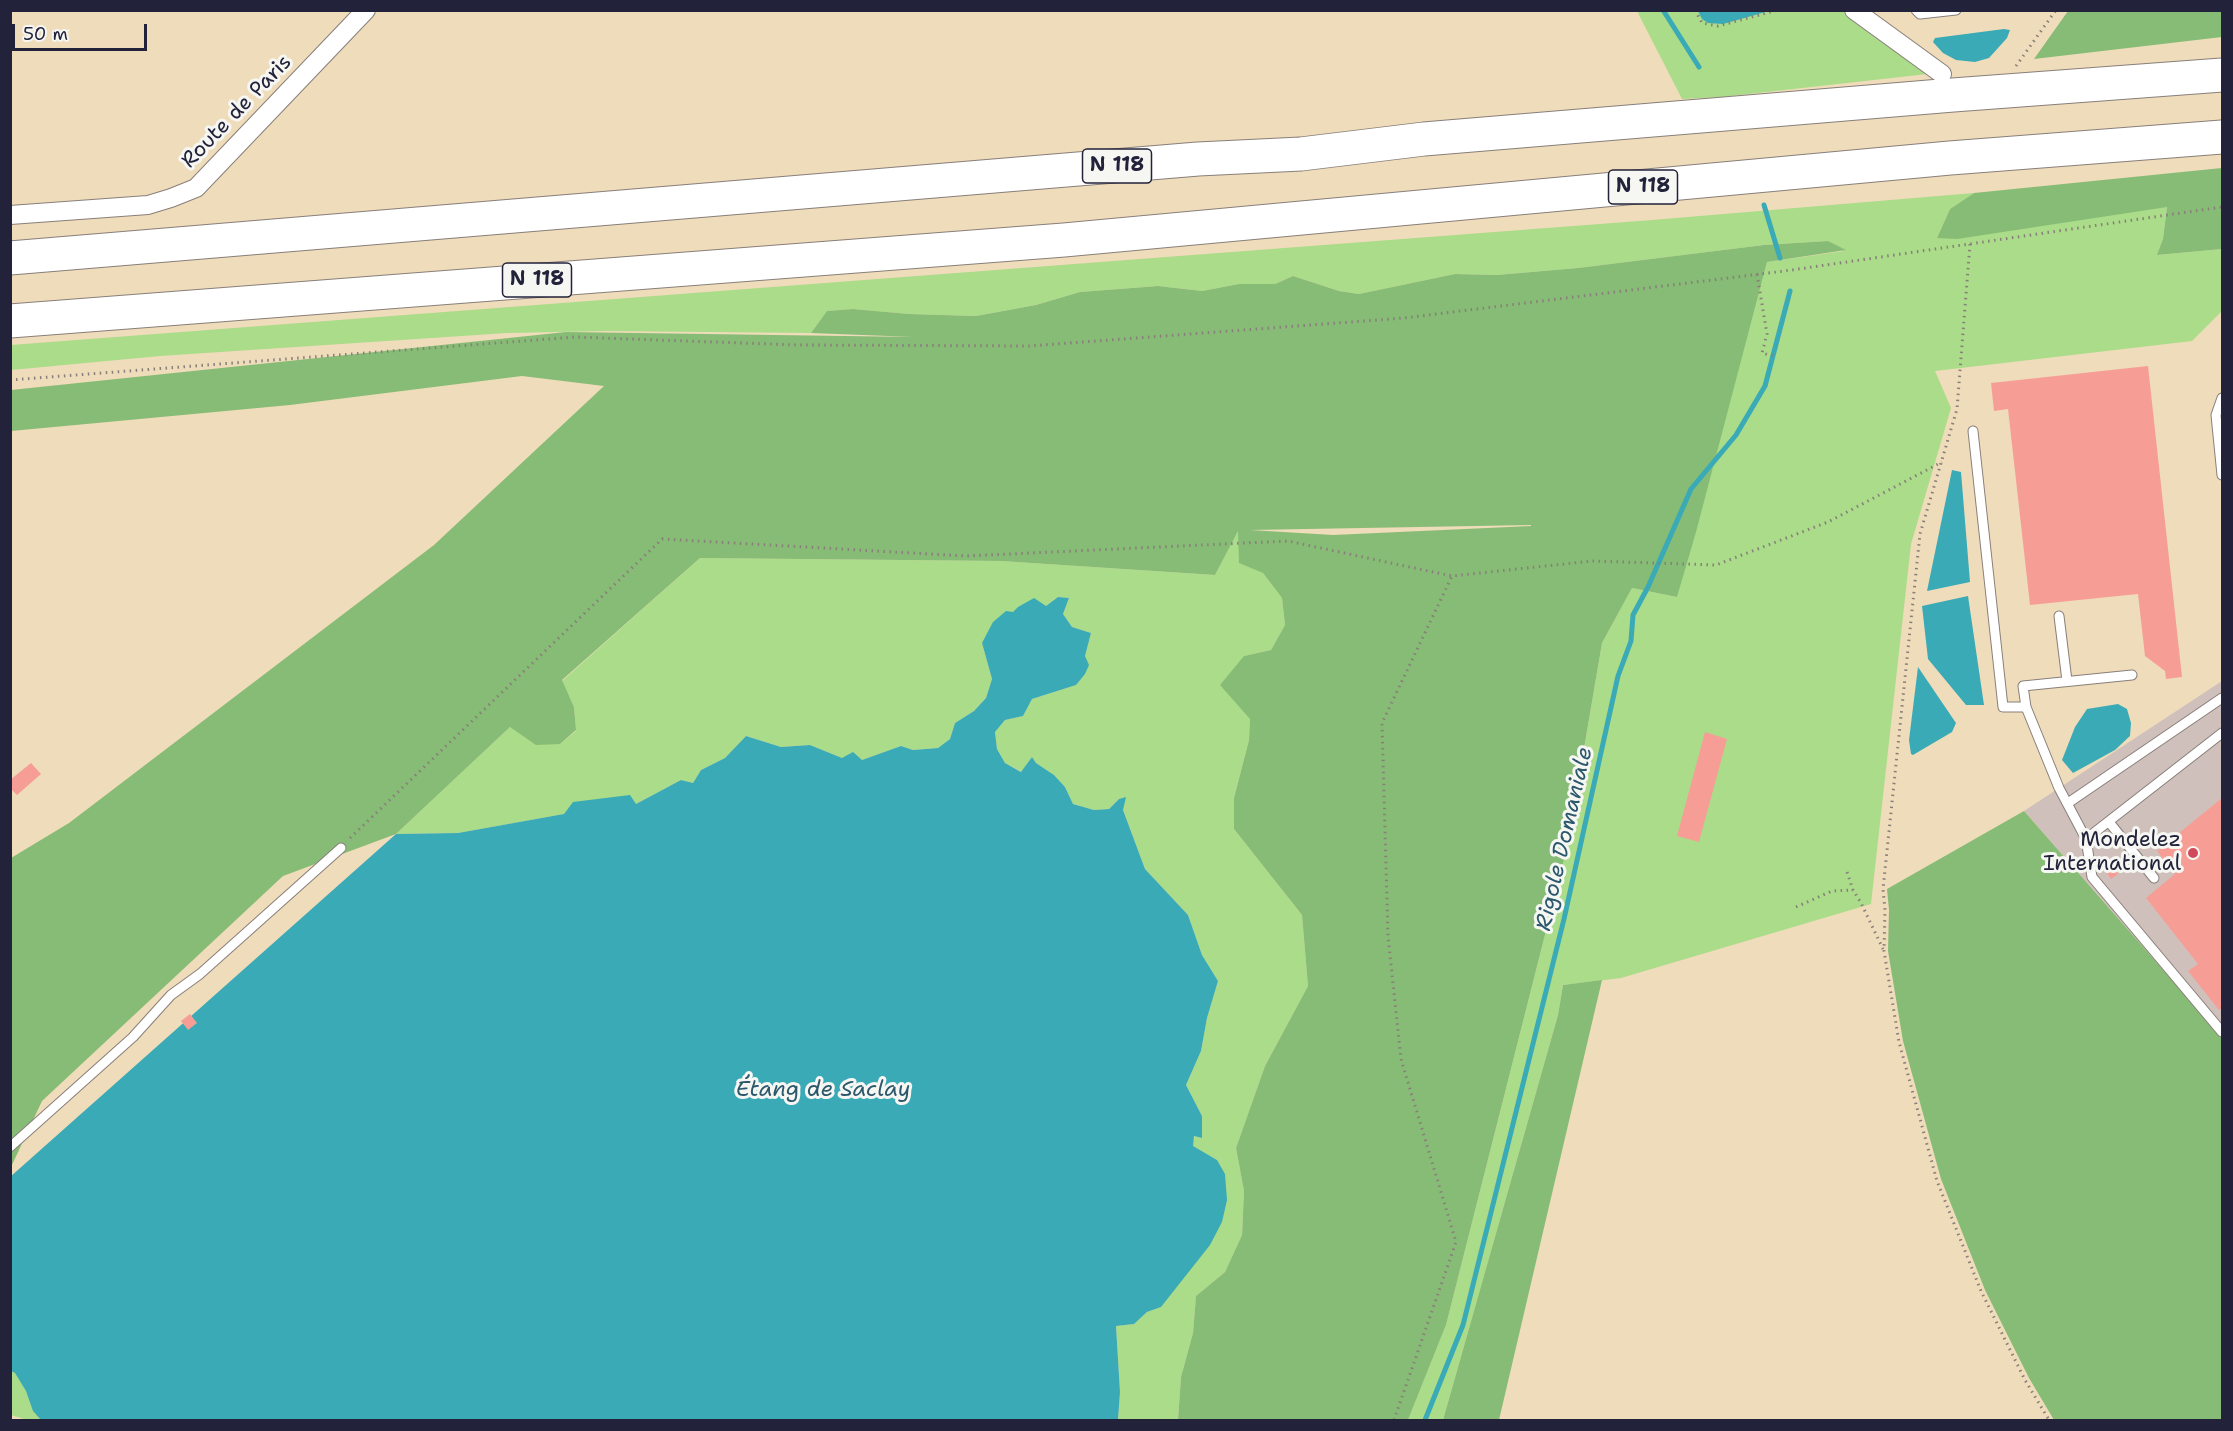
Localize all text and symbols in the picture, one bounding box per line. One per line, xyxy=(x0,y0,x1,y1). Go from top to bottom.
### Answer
scale bar xyxy=(15,12,150,50)
text: 50 m xyxy=(23,22,68,46)
street label: Route de Paris xyxy=(177,50,297,174)
road number: N 118 xyxy=(1082,149,1152,183)
road number: N 118 xyxy=(1608,170,1678,204)
road number: N 118 xyxy=(502,263,572,297)
water label: Rigole Domaniale xyxy=(1531,745,1599,933)
place label: Mondelez International xyxy=(2043,828,2181,878)
marker: Mondelez International xyxy=(2186,846,2200,860)
water label: Étang de Saclay xyxy=(736,1077,910,1103)

